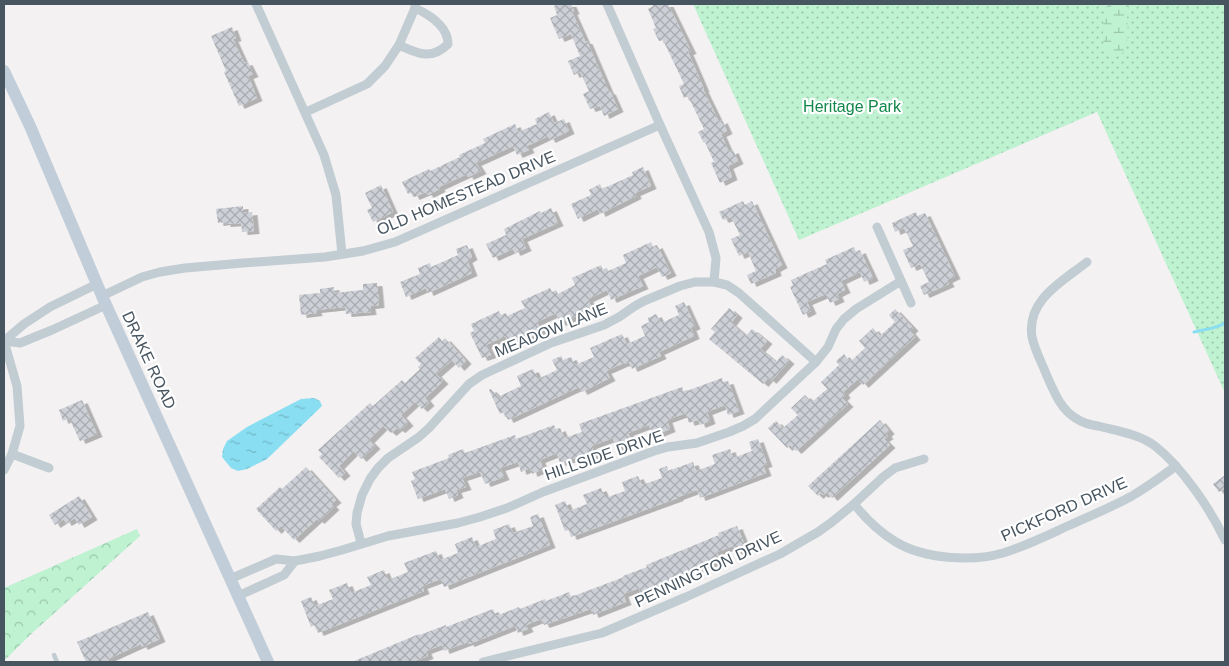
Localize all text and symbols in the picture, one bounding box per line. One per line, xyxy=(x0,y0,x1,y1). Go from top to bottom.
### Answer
park label: Heritage Park xyxy=(803,98,902,115)
street label: OLD HOMESTEAD DRIVE xyxy=(374,148,558,238)
street label: MEADOW LANE xyxy=(492,300,610,360)
street label: DRAKE ROAD xyxy=(119,308,179,412)
street label: HILLSIDE DRIVE xyxy=(542,427,666,483)
street label: PICKFORD DRIVE xyxy=(998,474,1130,544)
street label: PENNINGTON DRIVE xyxy=(632,528,784,610)

